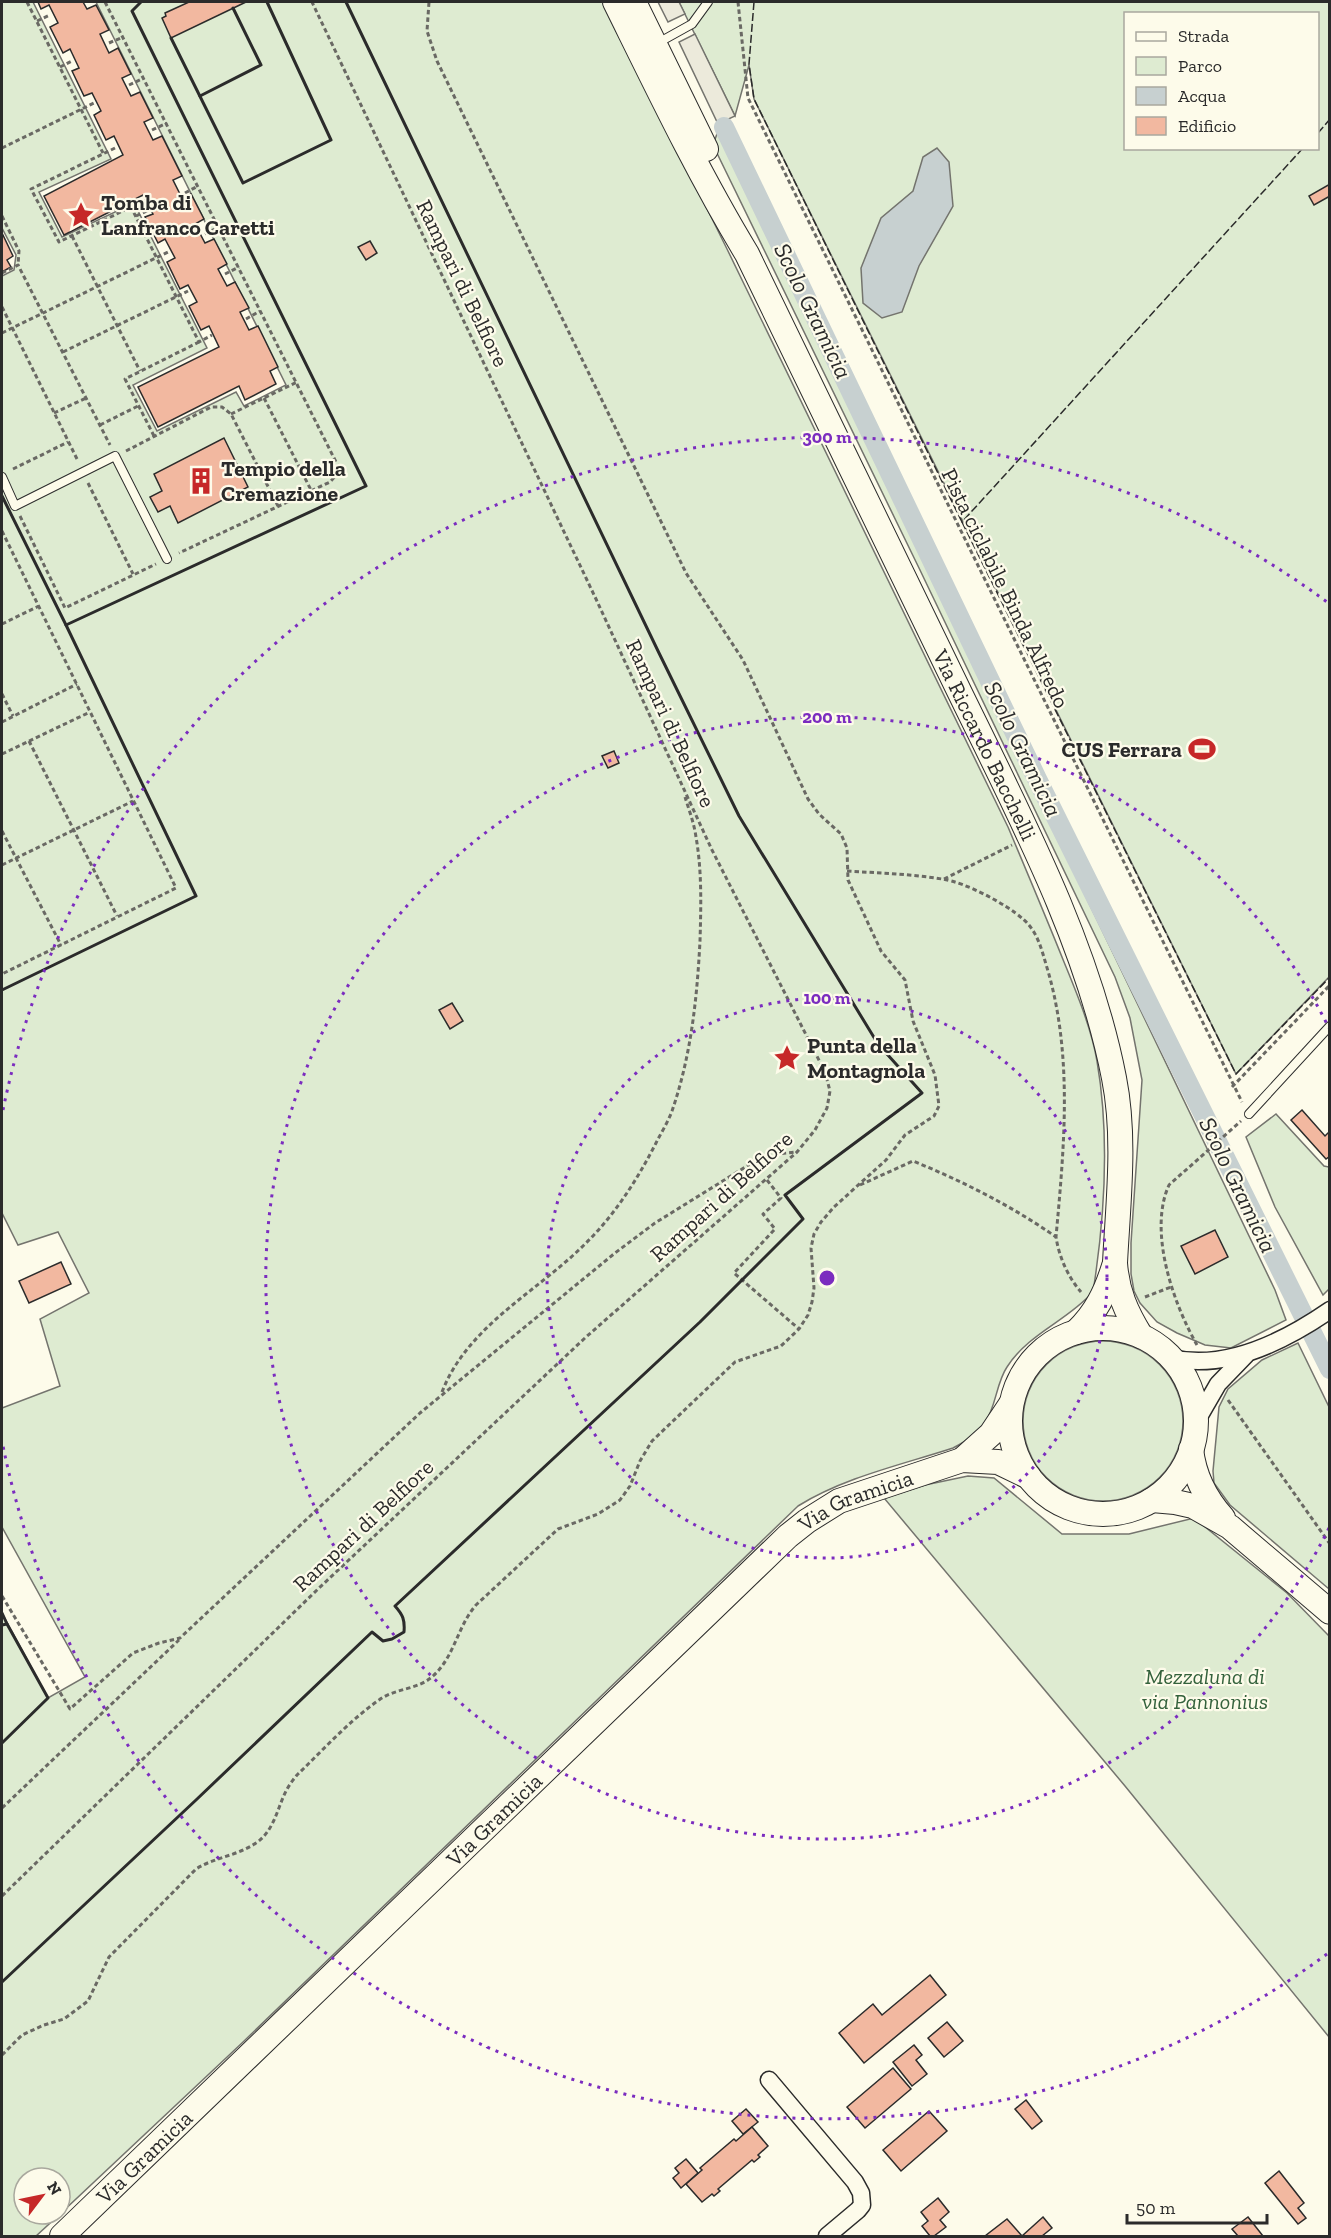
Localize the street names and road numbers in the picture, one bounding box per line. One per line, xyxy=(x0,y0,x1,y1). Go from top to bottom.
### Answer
street label: Rampari di Belfiore xyxy=(410,195,515,371)
street label: Pista ciclabile Binda Alfredo xyxy=(936,464,1075,713)
street label: Rampari di Belfiore xyxy=(620,635,721,812)
street label: Via Riccardo Bacchelli xyxy=(926,644,1042,845)
street label: Rampari di Belfiore xyxy=(645,1125,798,1267)
street label: Rampari di Belfiore xyxy=(287,1453,439,1597)
street label: Via Gramicia xyxy=(792,1464,917,1538)
street label: Via Gramicia xyxy=(440,1767,548,1873)
street label: Via Gramicia xyxy=(90,2105,198,2210)

